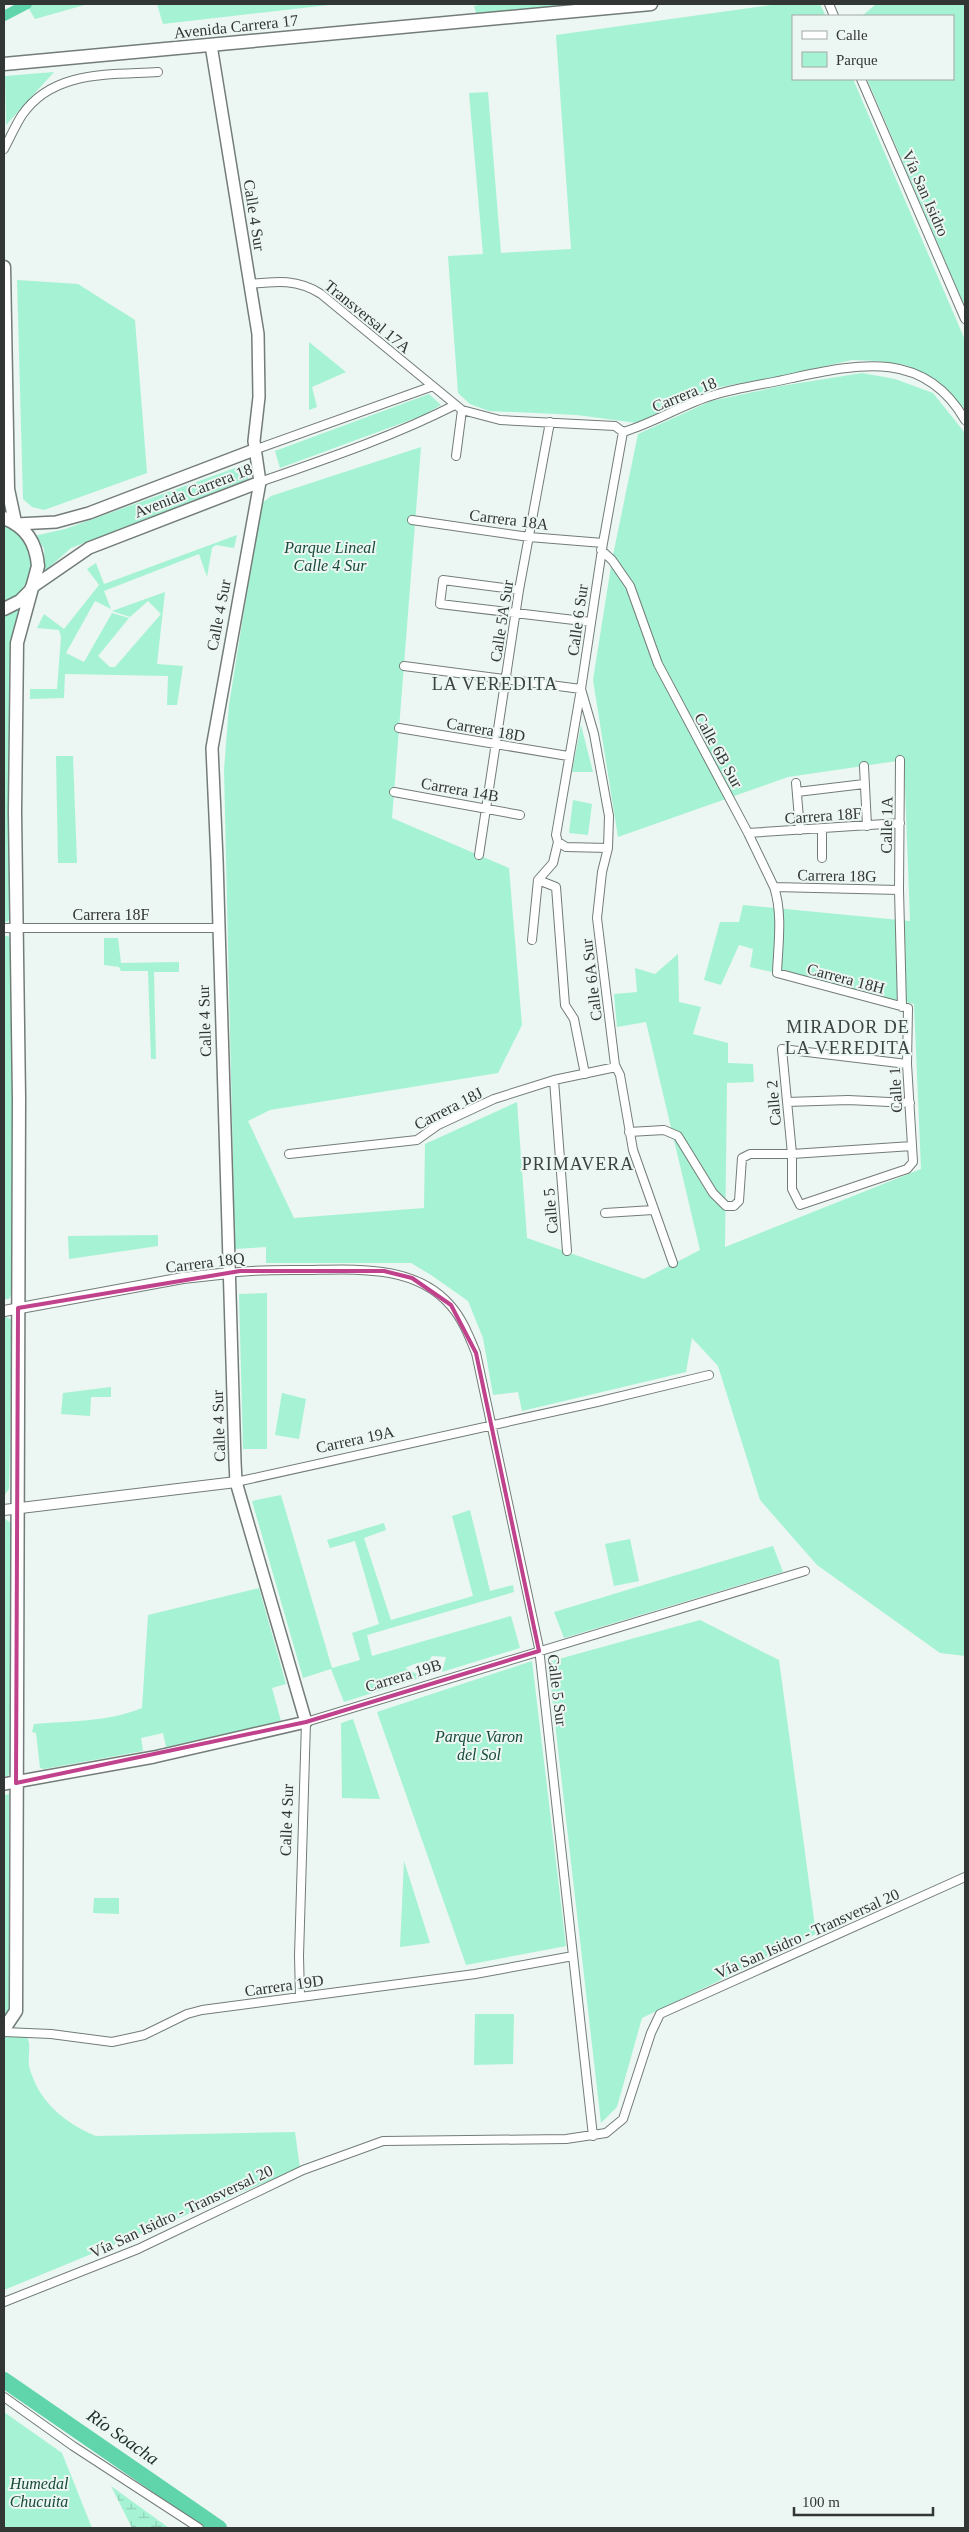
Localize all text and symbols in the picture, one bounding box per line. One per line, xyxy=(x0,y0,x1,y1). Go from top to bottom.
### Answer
street label: Avenida Carrera 17 xyxy=(173,12,299,41)
legend xyxy=(792,15,954,80)
text: Calle xyxy=(836,27,868,43)
text: Parque xyxy=(836,52,878,68)
street label: Vía San Isidro xyxy=(899,148,952,239)
street label: Calle 4 Sur xyxy=(240,178,269,253)
street label: Transversal 17A xyxy=(321,277,414,357)
street label: Carrera 18 xyxy=(649,374,719,415)
street label: Avenida Carrera 18 xyxy=(132,460,255,521)
street label: Carrera 18A xyxy=(468,506,550,533)
park label: Parque Lineal Calle 4 Sur xyxy=(283,539,376,574)
street label: Calle 4 Sur xyxy=(203,577,234,652)
street label: Calle 5A Sur xyxy=(487,578,516,663)
street label: Calle 6 Sur xyxy=(564,583,591,657)
district label: LA VEREDITA xyxy=(432,674,558,694)
street label: Calle 6B Sur xyxy=(691,710,746,791)
street label: Carrera 18D xyxy=(445,714,527,745)
street label: Carrera 14B xyxy=(420,774,500,805)
street label: Calle 1A xyxy=(878,796,896,854)
street label: Carrera 18F xyxy=(784,804,862,827)
street label: Carrera 18G xyxy=(797,866,877,885)
street label: Carrera 18F xyxy=(73,906,150,923)
street label: Calle 6A Sur xyxy=(578,937,605,1022)
street label: Carrera 18H xyxy=(805,960,887,997)
street label: Calle 4 Sur xyxy=(195,984,214,1057)
district label: MIRADOR DE LA VEREDITA xyxy=(785,1017,911,1058)
street label: Calle 1 xyxy=(886,1067,905,1113)
street label: Calle 2 xyxy=(763,1079,784,1126)
street label: Carrera 18J xyxy=(411,1084,485,1133)
district label: PRIMAVERA xyxy=(522,1154,634,1174)
street label: Calle 5 xyxy=(540,1187,561,1234)
street label: Carrera 18Q xyxy=(165,1249,246,1276)
street label: Calle 4 Sur xyxy=(209,1389,228,1462)
street label: Carrera 19A xyxy=(314,1423,396,1456)
street label: Calle 5 Sur xyxy=(545,1653,570,1727)
street label: Carrera 19B xyxy=(363,1656,443,1695)
park label: Parque Varon del Sol xyxy=(434,1728,523,1763)
street label: Calle 4 Sur xyxy=(277,1783,296,1856)
street label: Vía San Isidro - Transversal 20 xyxy=(713,1885,902,1982)
street label: Carrera 19D xyxy=(244,1972,325,1999)
street label: Vía San Isidro - Transversal 20 xyxy=(87,2162,275,2261)
water label: Río Soacha xyxy=(83,2405,163,2469)
park label: Humedal Chucuita xyxy=(9,2475,69,2510)
scale bar xyxy=(794,2484,933,2516)
text: 100 m xyxy=(802,2494,840,2510)

